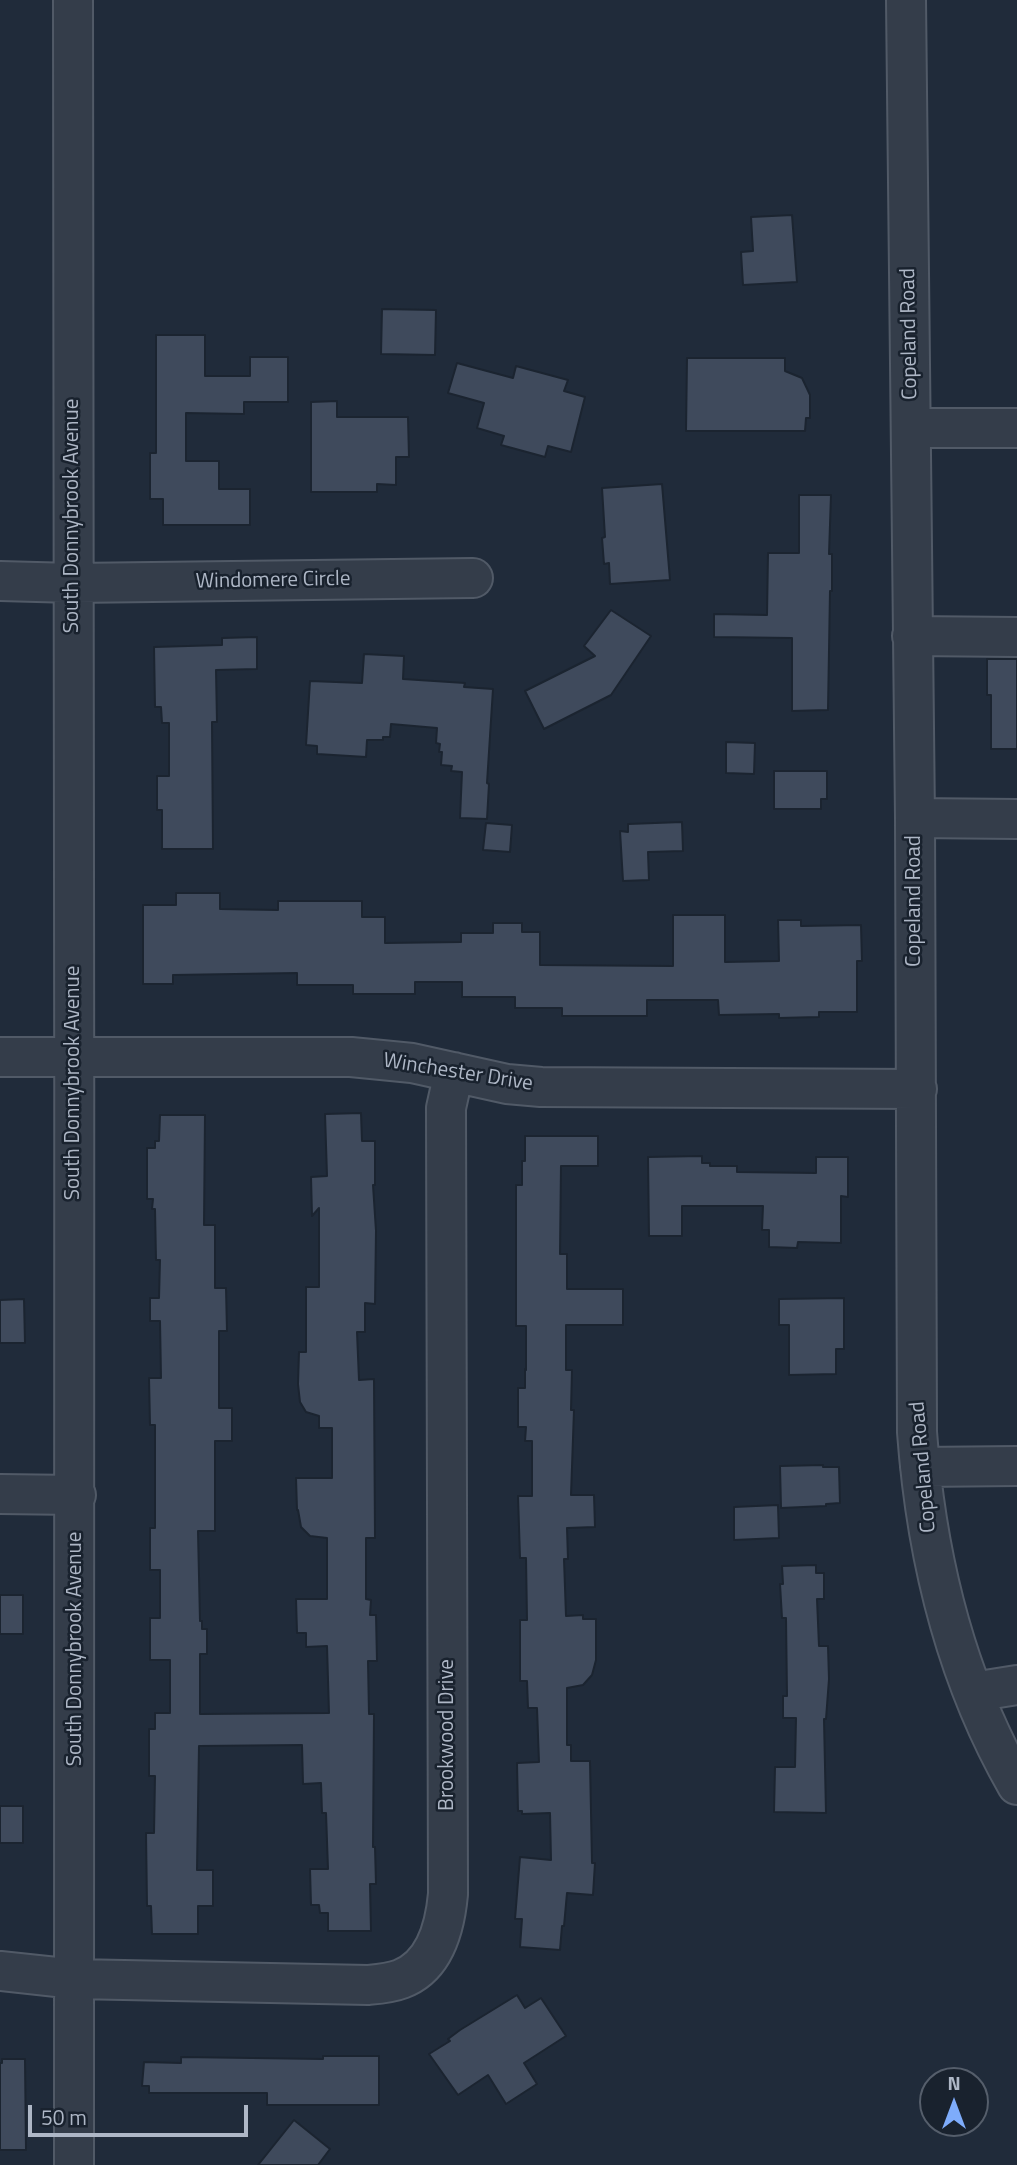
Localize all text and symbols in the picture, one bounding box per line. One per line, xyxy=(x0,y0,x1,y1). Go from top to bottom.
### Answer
street label: Copeland Road xyxy=(896,268,924,400)
street label: South Donnybrook Avenue xyxy=(60,399,86,633)
street label: Windomere Circle xyxy=(195,567,351,595)
street label: Copeland Road xyxy=(902,835,928,967)
street label: South Donnybrook Avenue xyxy=(61,966,87,1200)
street label: Winchester Drive xyxy=(381,1049,535,1097)
street label: Copeland Road xyxy=(906,1400,942,1534)
street label: South Donnybrook Avenue xyxy=(63,1532,89,1766)
street label: Brookwood Drive xyxy=(435,1659,461,1811)
north arrow xyxy=(919,2067,989,2137)
text: N xyxy=(947,2068,961,2097)
scale bar xyxy=(32,2092,252,2136)
text: 50 m xyxy=(41,2101,87,2133)

